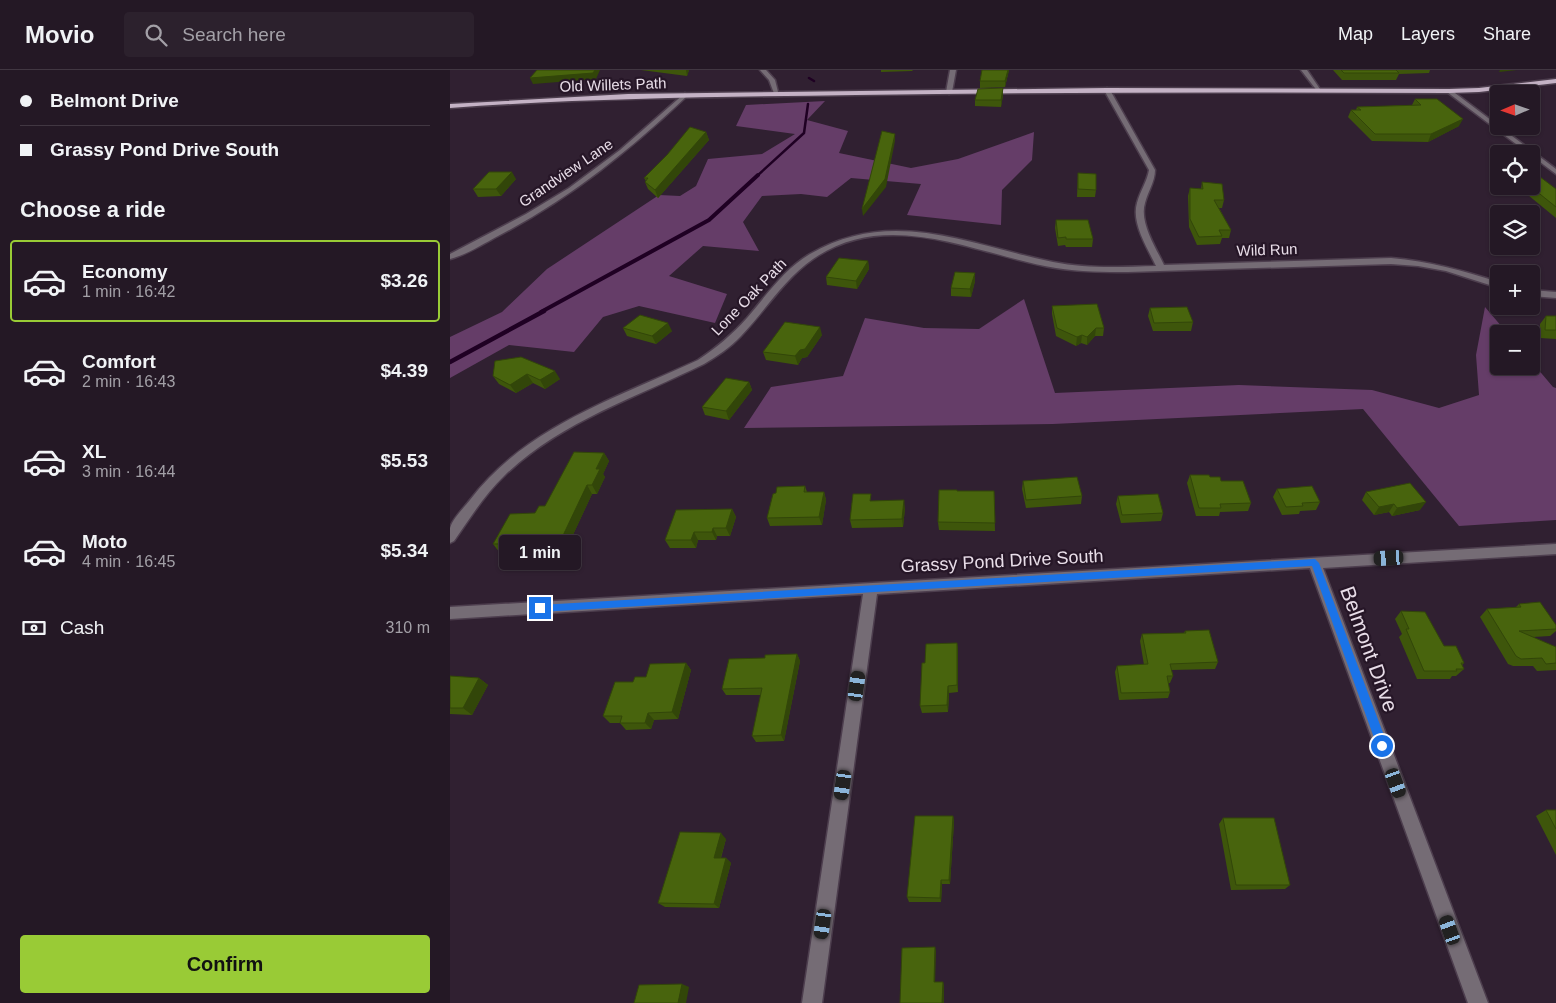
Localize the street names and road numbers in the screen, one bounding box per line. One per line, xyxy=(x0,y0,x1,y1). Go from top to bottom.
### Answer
street label: Old Willets Path xyxy=(559,74,667,95)
street label: Grandview Lane xyxy=(516,135,616,210)
street label: Wild Run xyxy=(1236,240,1298,259)
street label: Lone Oak Path xyxy=(708,255,790,339)
street label: Grassy Pond Drive South xyxy=(900,546,1104,576)
street label: Belmont Drive xyxy=(1336,583,1403,715)

